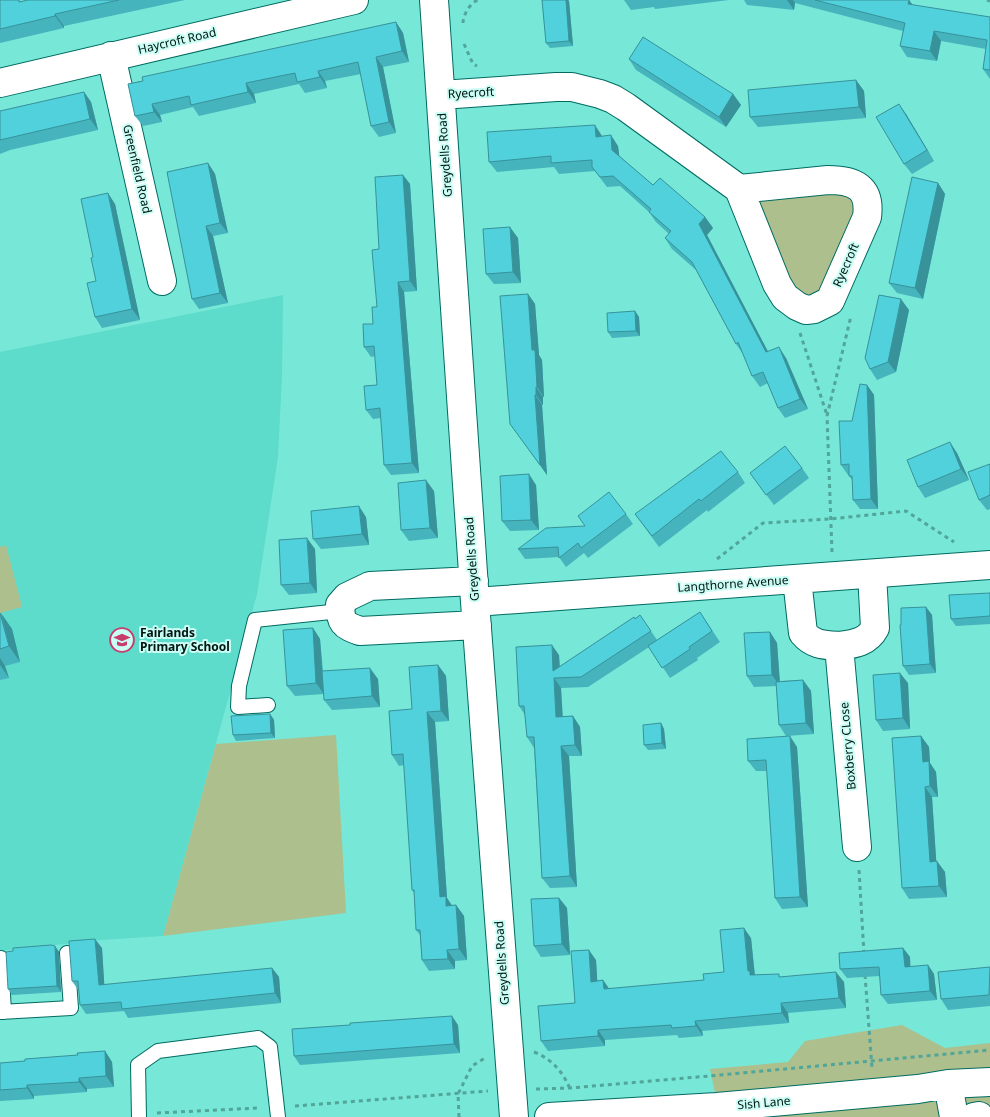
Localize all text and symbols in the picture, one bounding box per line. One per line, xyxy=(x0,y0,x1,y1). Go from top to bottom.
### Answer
street label: Haycroft Road xyxy=(136,23,218,58)
street label: Ryecroft xyxy=(447,83,495,102)
street label: Greydells Road xyxy=(433,112,456,198)
street label: Greenfield Road xyxy=(119,123,156,215)
street label: Ryecroft xyxy=(828,239,863,290)
street label: Greydells Road xyxy=(460,516,483,602)
street label: Langthorne Avenue xyxy=(677,571,789,596)
place label: Fairlands Primary School xyxy=(140,624,230,655)
school or university icon: Fairlands Primary School xyxy=(109,627,135,653)
street label: Boxberry CLose xyxy=(835,701,860,791)
street label: Greydells Road xyxy=(490,920,513,1006)
street label: Sish Lane xyxy=(737,1092,791,1113)

